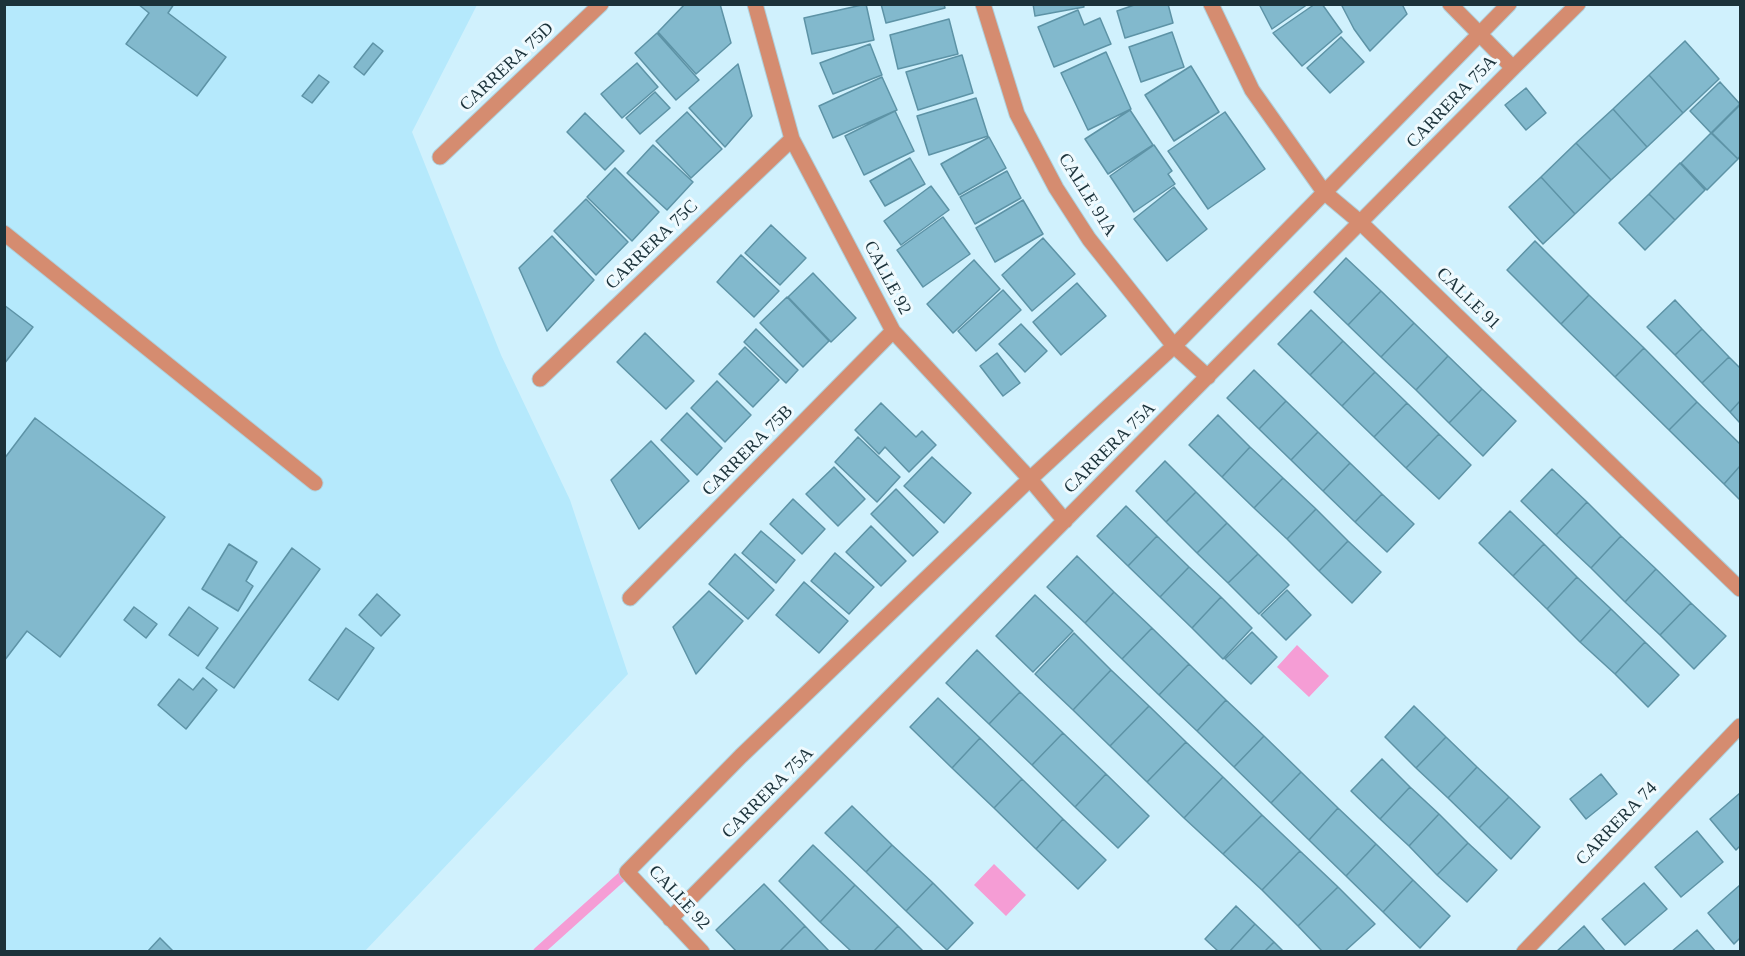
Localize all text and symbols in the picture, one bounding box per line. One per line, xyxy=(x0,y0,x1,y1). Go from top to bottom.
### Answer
street label: CARRERA 75D xyxy=(456,18,558,116)
street label: CARRERA 75A xyxy=(1402,51,1502,153)
street label: CALLE 91A xyxy=(1053,150,1121,240)
street label: CARRERA 75C xyxy=(602,196,702,294)
street label: CALLE 92 xyxy=(859,237,915,319)
street label: CALLE 91 xyxy=(1432,263,1504,335)
street label: CARRERA 75A xyxy=(1060,398,1160,498)
street label: CARRERA 75B xyxy=(698,401,798,501)
street label: CARRERA 75A xyxy=(718,743,818,843)
street label: CARRERA 74 xyxy=(1572,778,1662,870)
street label: CALLE 92 xyxy=(644,861,714,935)

